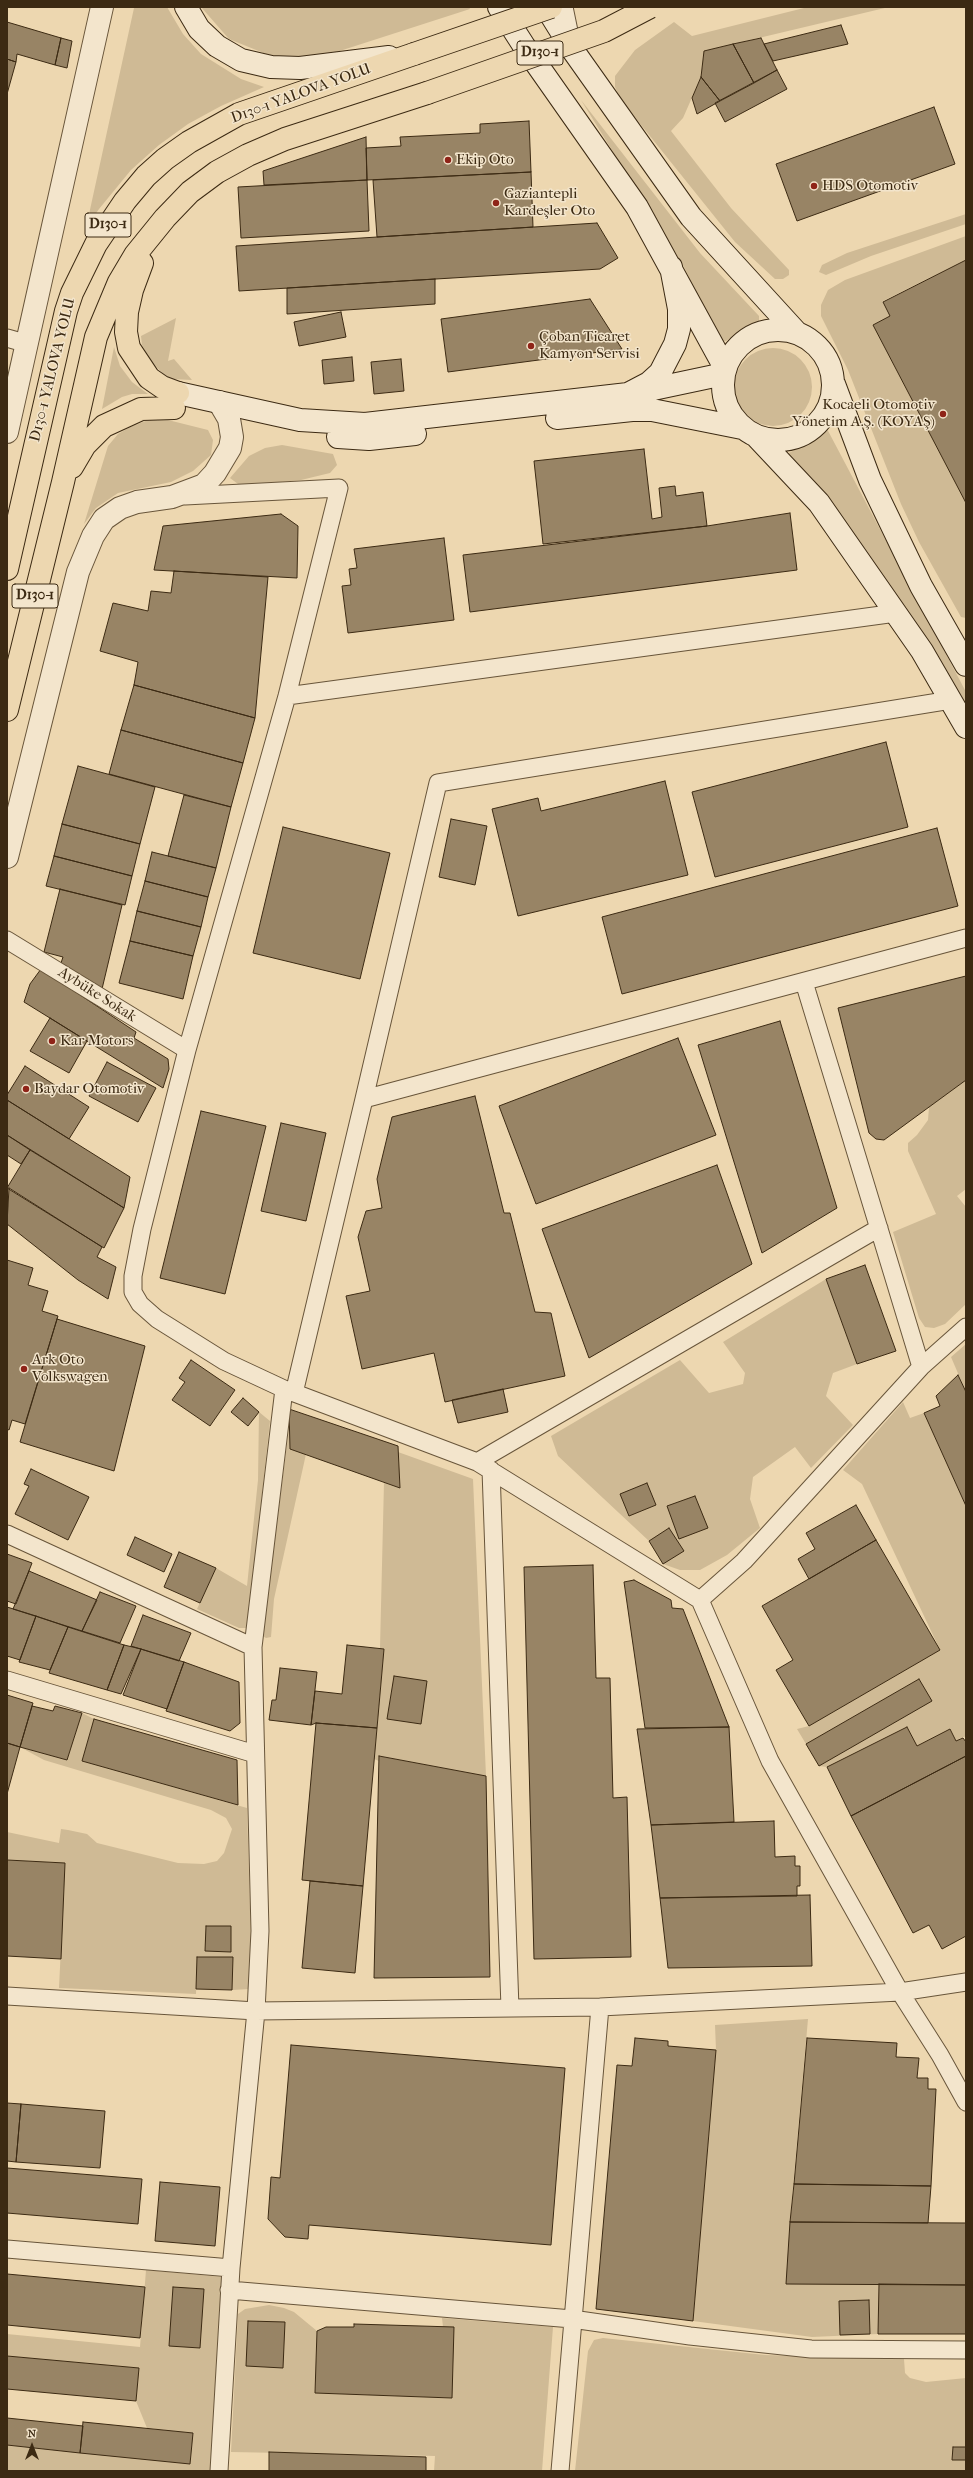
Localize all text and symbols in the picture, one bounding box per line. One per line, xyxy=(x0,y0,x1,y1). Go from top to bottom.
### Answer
road number: D130-1 xyxy=(517,41,563,65)
street label: D130-1 YALOVA YOLU xyxy=(229,60,373,128)
place label: Ekip Oto xyxy=(456,151,514,169)
marker: Ekip Oto xyxy=(443,155,453,165)
place label: HDS Otomotiv xyxy=(822,177,918,195)
marker: HDS Otomotiv xyxy=(809,181,819,191)
place label: Gaziantepli Kardeşler Oto xyxy=(504,185,595,220)
marker: Gaziantepli Kardeşler Oto xyxy=(491,198,501,208)
road number: D130-1 xyxy=(85,213,131,237)
street label: D130-1 YALOVA YOLU xyxy=(26,296,80,444)
place label: Çoban Ticaret Kamyon Servisi xyxy=(539,328,640,363)
marker: Çoban Ticaret Kamyon Servisi xyxy=(526,341,536,351)
place label: Kocaeli Otomotiv Yönetim A.Ş. (KOYAŞ) xyxy=(792,396,935,431)
marker: Kocaeli Otomotiv Yönetim A.Ş. (KOYAŞ) xyxy=(938,409,948,419)
road number: D130-1 xyxy=(12,584,58,608)
street label: Aybüke Sokak xyxy=(54,964,140,1026)
place label: Kar Motors xyxy=(60,1032,133,1050)
marker: Kar Motors xyxy=(47,1036,57,1046)
place label: Baydar Otomotiv xyxy=(34,1080,144,1098)
marker: Baydar Otomotiv xyxy=(21,1084,31,1094)
place label: Ark Oto Volkswagen xyxy=(32,1351,108,1386)
marker: Ark Oto Volkswagen xyxy=(19,1364,29,1374)
north arrow xyxy=(12,2426,52,2466)
text: N xyxy=(28,2427,36,2440)

